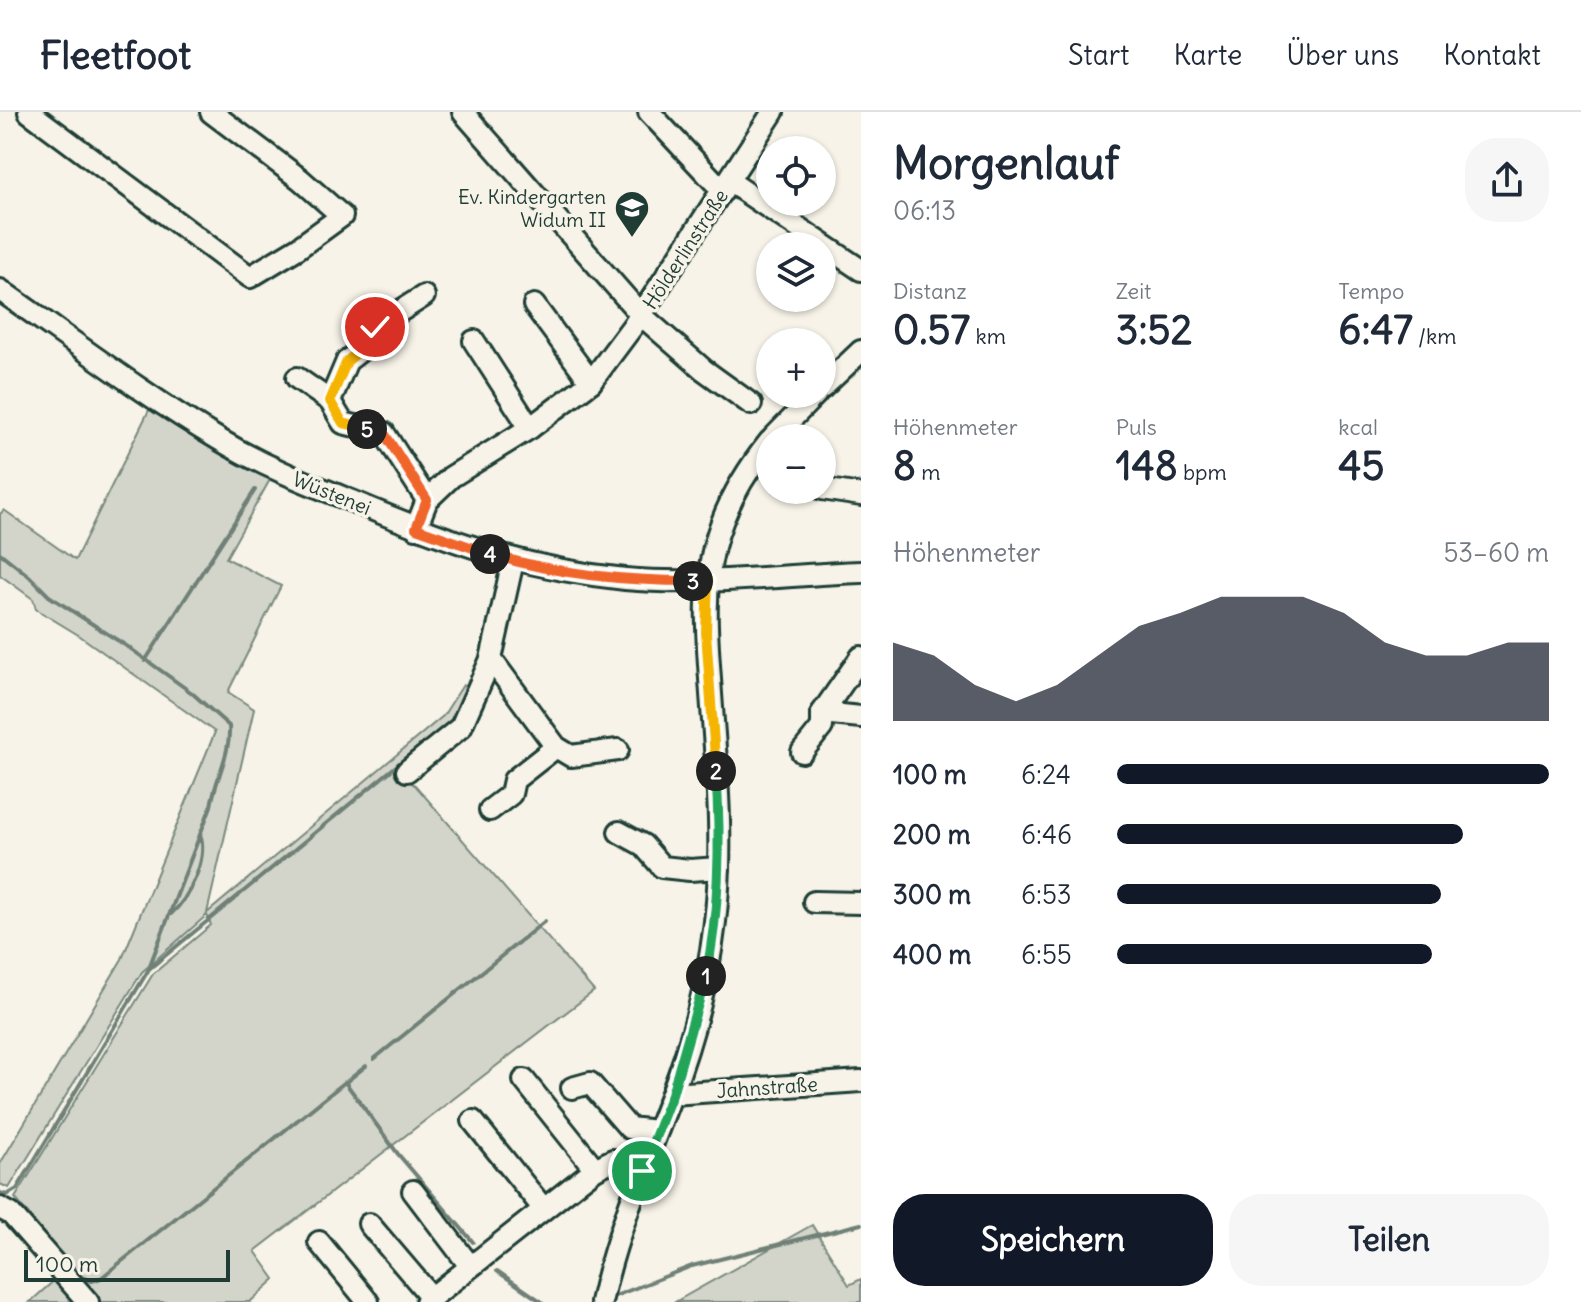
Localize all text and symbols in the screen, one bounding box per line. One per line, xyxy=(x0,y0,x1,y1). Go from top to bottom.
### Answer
text: Fleetfoot xyxy=(40,32,191,79)
text: Start xyxy=(1068,37,1130,73)
text: Karte xyxy=(1174,37,1242,73)
text: Über uns xyxy=(1286,37,1399,73)
text: Kontakt xyxy=(1443,37,1541,73)
map controls xyxy=(756,136,836,504)
button: locate xyxy=(756,136,836,216)
text: Morgenlauf xyxy=(893,136,1119,191)
button: share xyxy=(1465,138,1549,222)
place label: Ev. Kindergarten Widum II xyxy=(458,184,606,232)
street label: Hölderlinstraße xyxy=(637,184,733,314)
school or university icon: Ev. Kindergarten Widum II xyxy=(613,189,651,239)
text: 06:13 xyxy=(893,194,956,227)
button: layers xyxy=(756,232,836,312)
text: Distanz xyxy=(893,277,967,305)
text: Zeit xyxy=(1116,277,1152,305)
text: Tempo xyxy=(1338,277,1404,305)
pin xyxy=(341,293,409,361)
icon: check xyxy=(353,305,397,349)
text: 0.57 xyxy=(893,305,970,355)
text: 3:52 xyxy=(1116,305,1192,355)
text: 6:47 xyxy=(1338,305,1413,355)
text: km xyxy=(970,322,1006,350)
text: /km xyxy=(1413,322,1457,350)
button: + xyxy=(756,328,836,408)
pin: 5 xyxy=(347,409,387,449)
text: Höhenmeter xyxy=(893,413,1018,441)
text: Puls xyxy=(1116,413,1157,441)
text: kcal xyxy=(1338,413,1378,441)
text: 5 xyxy=(361,415,373,443)
button: − xyxy=(756,424,836,504)
text: 8 xyxy=(893,441,916,491)
text: 148 xyxy=(1116,441,1178,491)
text: 45 xyxy=(1338,441,1384,491)
text: m xyxy=(916,458,941,486)
text: bpm xyxy=(1178,458,1227,486)
street label: Wüstenei xyxy=(289,466,375,520)
pin: 4 xyxy=(470,534,510,574)
text: Höhenmeter xyxy=(893,536,1040,569)
text: 53–60 m xyxy=(1443,536,1549,569)
text: 4 xyxy=(484,540,496,568)
pin: 3 xyxy=(673,561,713,601)
text: 3 xyxy=(687,567,699,595)
pin: 2 xyxy=(696,751,736,791)
text: 2 xyxy=(710,757,722,785)
text: 100 m xyxy=(893,758,967,791)
text: 6:24 xyxy=(1021,758,1071,791)
text: 200 m xyxy=(893,818,970,851)
text: 6:46 xyxy=(1021,818,1072,851)
text: 300 m xyxy=(893,878,971,911)
text: 6:53 xyxy=(1021,878,1072,911)
text: 400 m xyxy=(893,938,971,971)
text: 6:55 xyxy=(1021,938,1072,971)
pin: 1 xyxy=(686,956,726,996)
text: 1 xyxy=(702,962,710,990)
street label: Jahnstraße xyxy=(715,1071,819,1103)
pin xyxy=(608,1137,676,1205)
icon: arrive xyxy=(620,1149,664,1193)
button: Speichern xyxy=(893,1194,1213,1286)
button: Teilen xyxy=(1229,1194,1549,1286)
scale bar xyxy=(24,1246,230,1282)
text: 100 m xyxy=(36,1250,98,1278)

